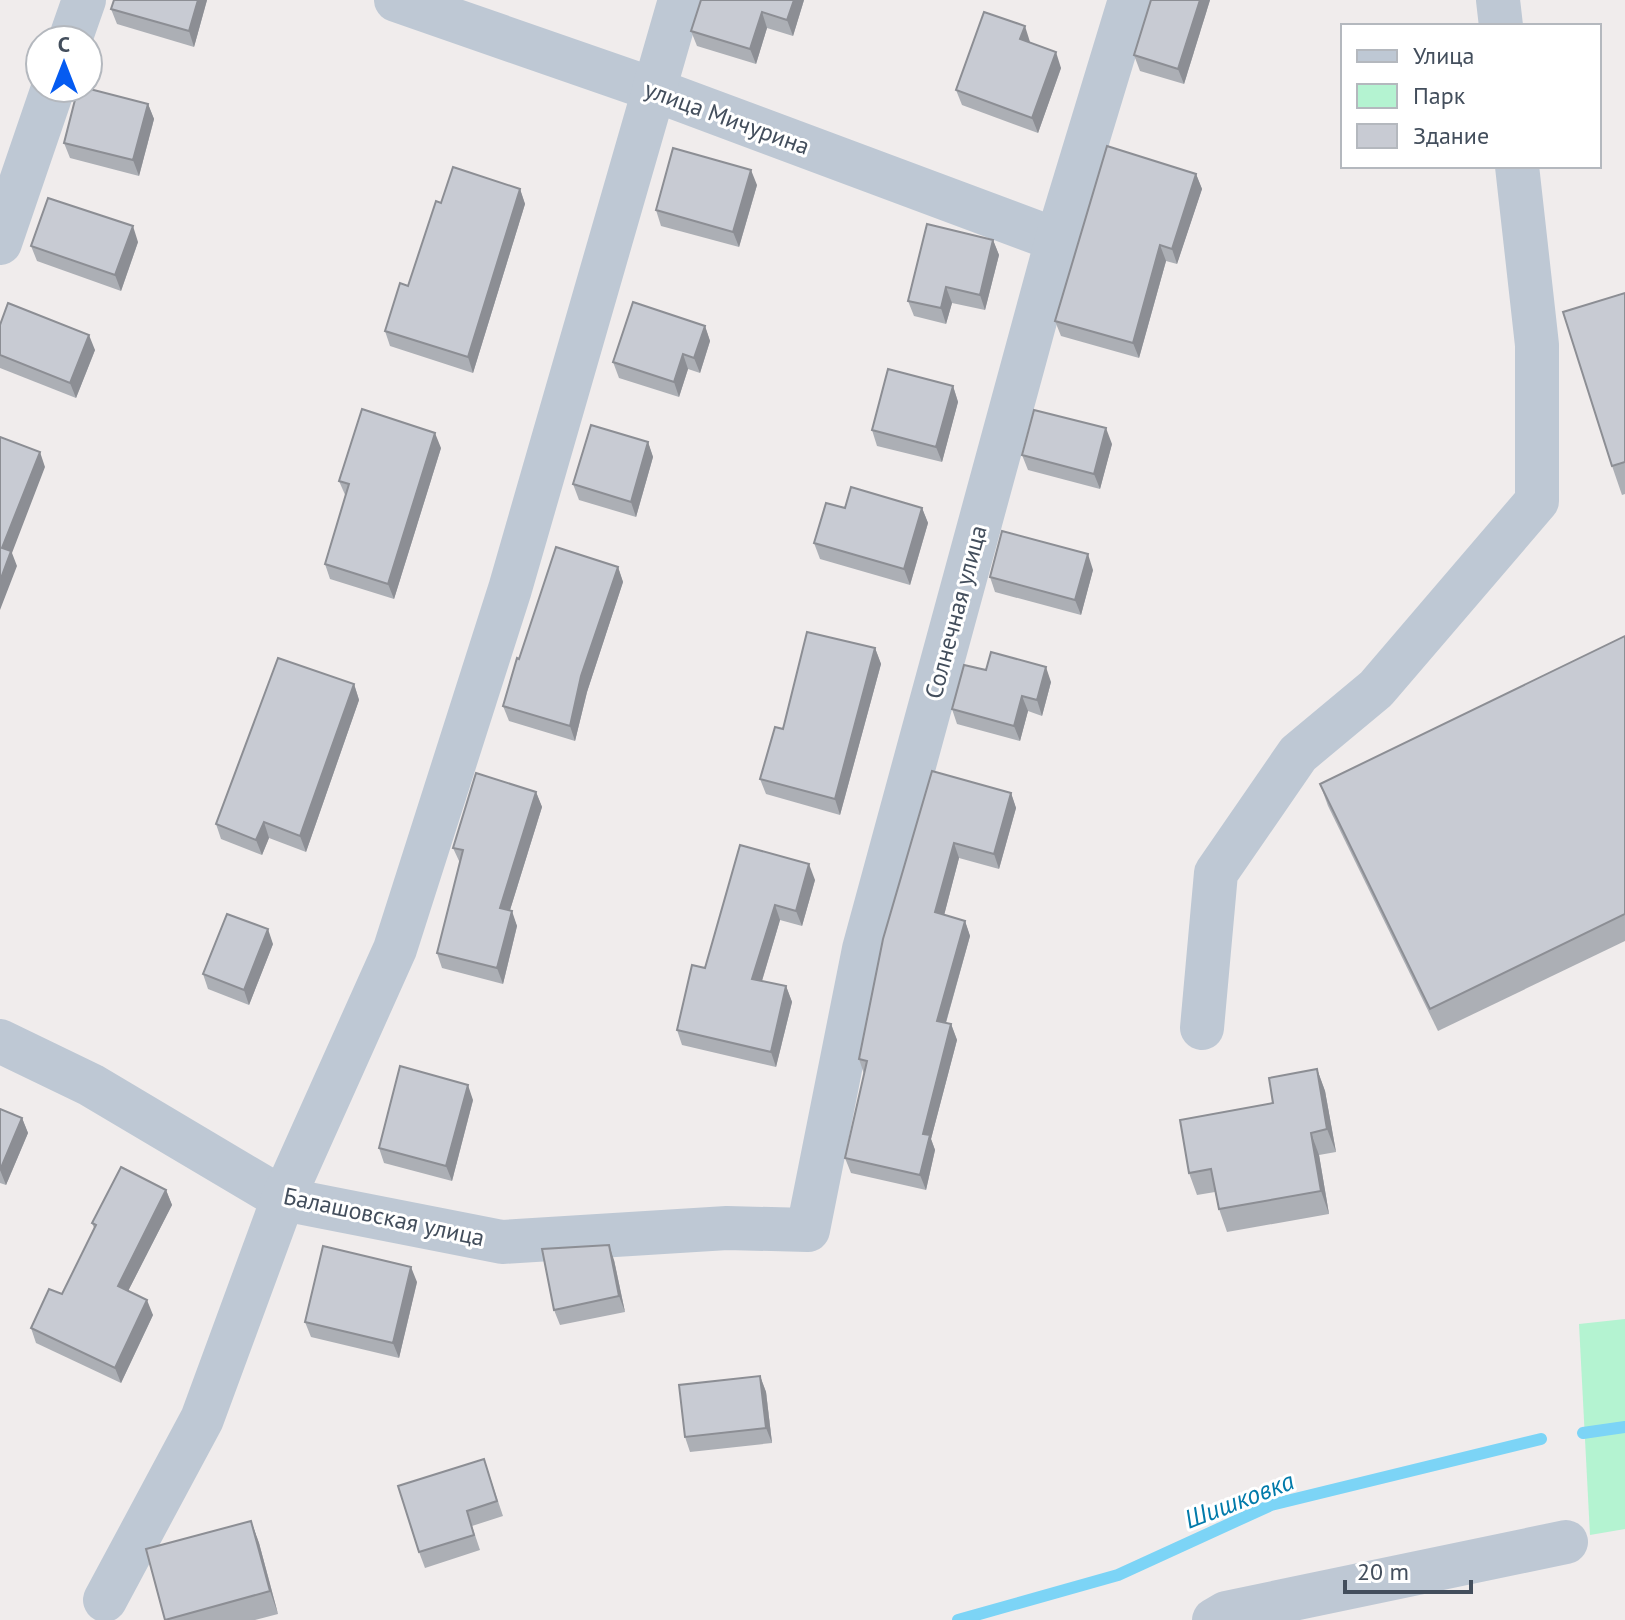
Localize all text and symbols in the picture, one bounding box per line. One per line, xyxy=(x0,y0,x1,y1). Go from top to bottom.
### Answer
north arrow xyxy=(24,24,104,104)
legend xyxy=(1341,24,1601,168)
text: С xyxy=(58,30,70,58)
text: Улица xyxy=(1413,40,1474,71)
street label: улица Мичурина xyxy=(640,73,814,162)
text: Парк xyxy=(1413,80,1466,111)
text: Здание xyxy=(1413,120,1489,151)
street label: Солнечная улица xyxy=(917,522,994,702)
street label: Балашовская улица xyxy=(281,1180,487,1253)
water label: Шишковка xyxy=(1179,1463,1299,1535)
scale bar xyxy=(1345,1544,1471,1594)
text: 20 m xyxy=(1357,1556,1409,1587)

